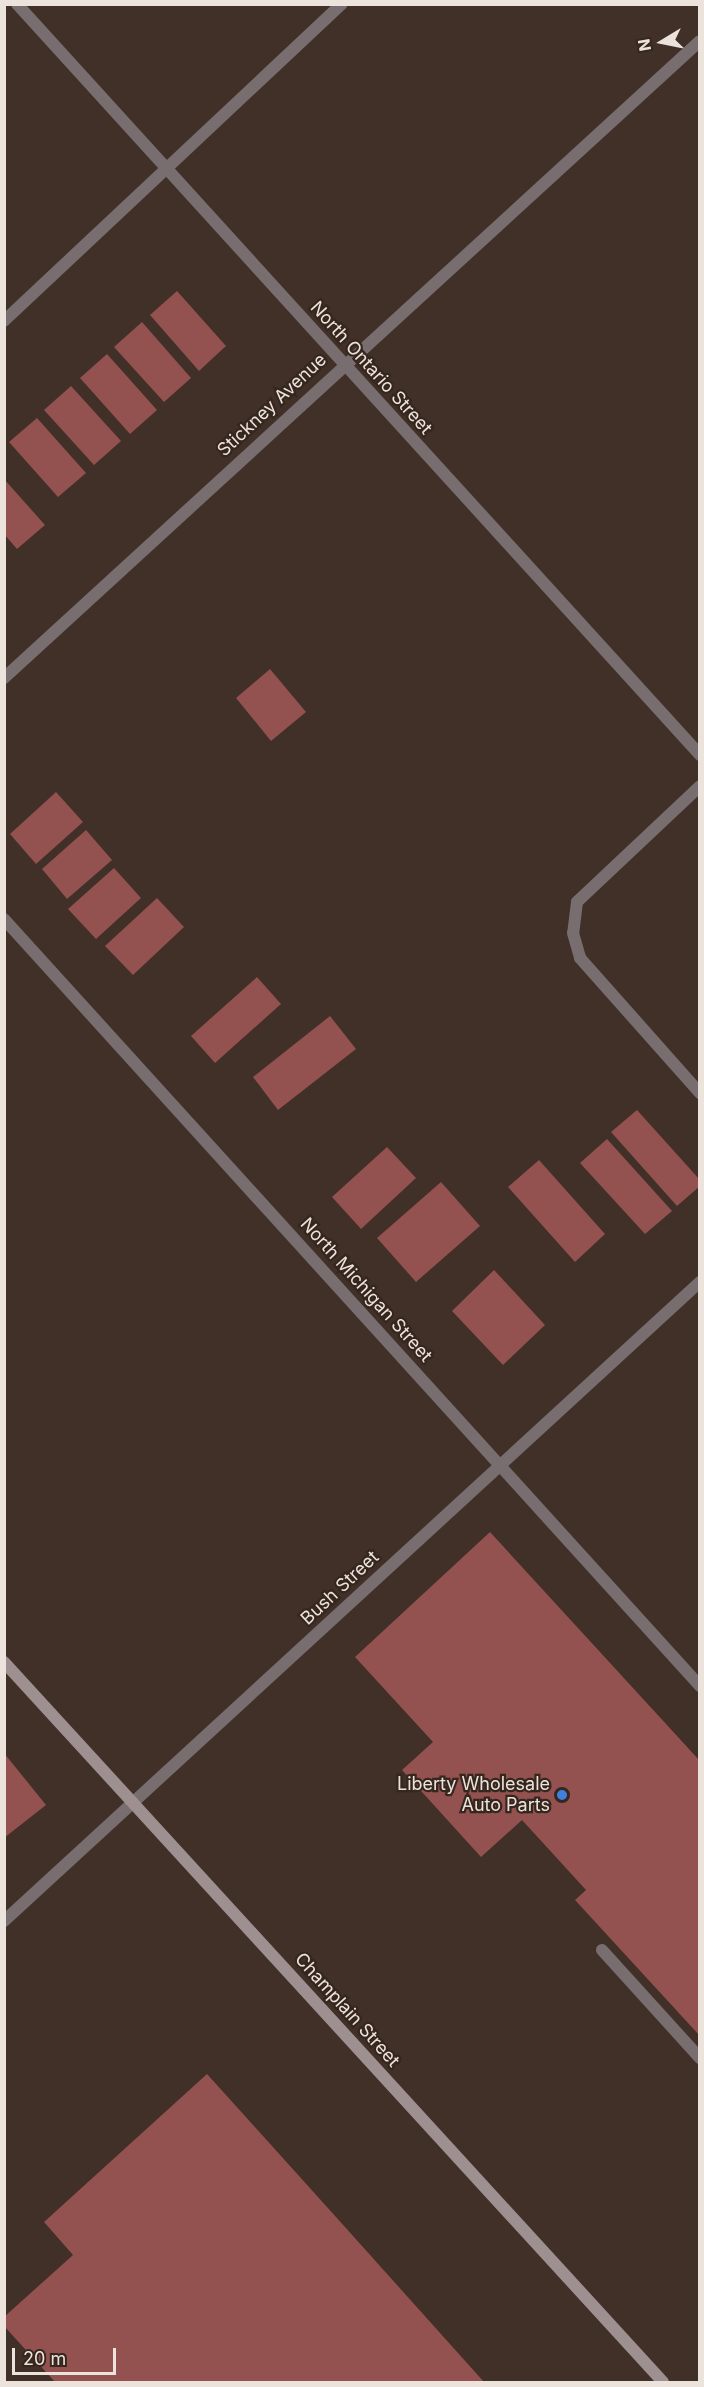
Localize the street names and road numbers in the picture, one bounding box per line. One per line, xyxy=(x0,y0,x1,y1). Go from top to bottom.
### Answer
street label: North Ontario Street xyxy=(306,297,436,439)
street label: Stickney Avenue xyxy=(213,349,331,461)
street label: North Michigan Street xyxy=(296,1213,436,1367)
street label: Bush Street xyxy=(297,1547,383,1629)
street label: Champlain Street xyxy=(290,1949,404,2071)

